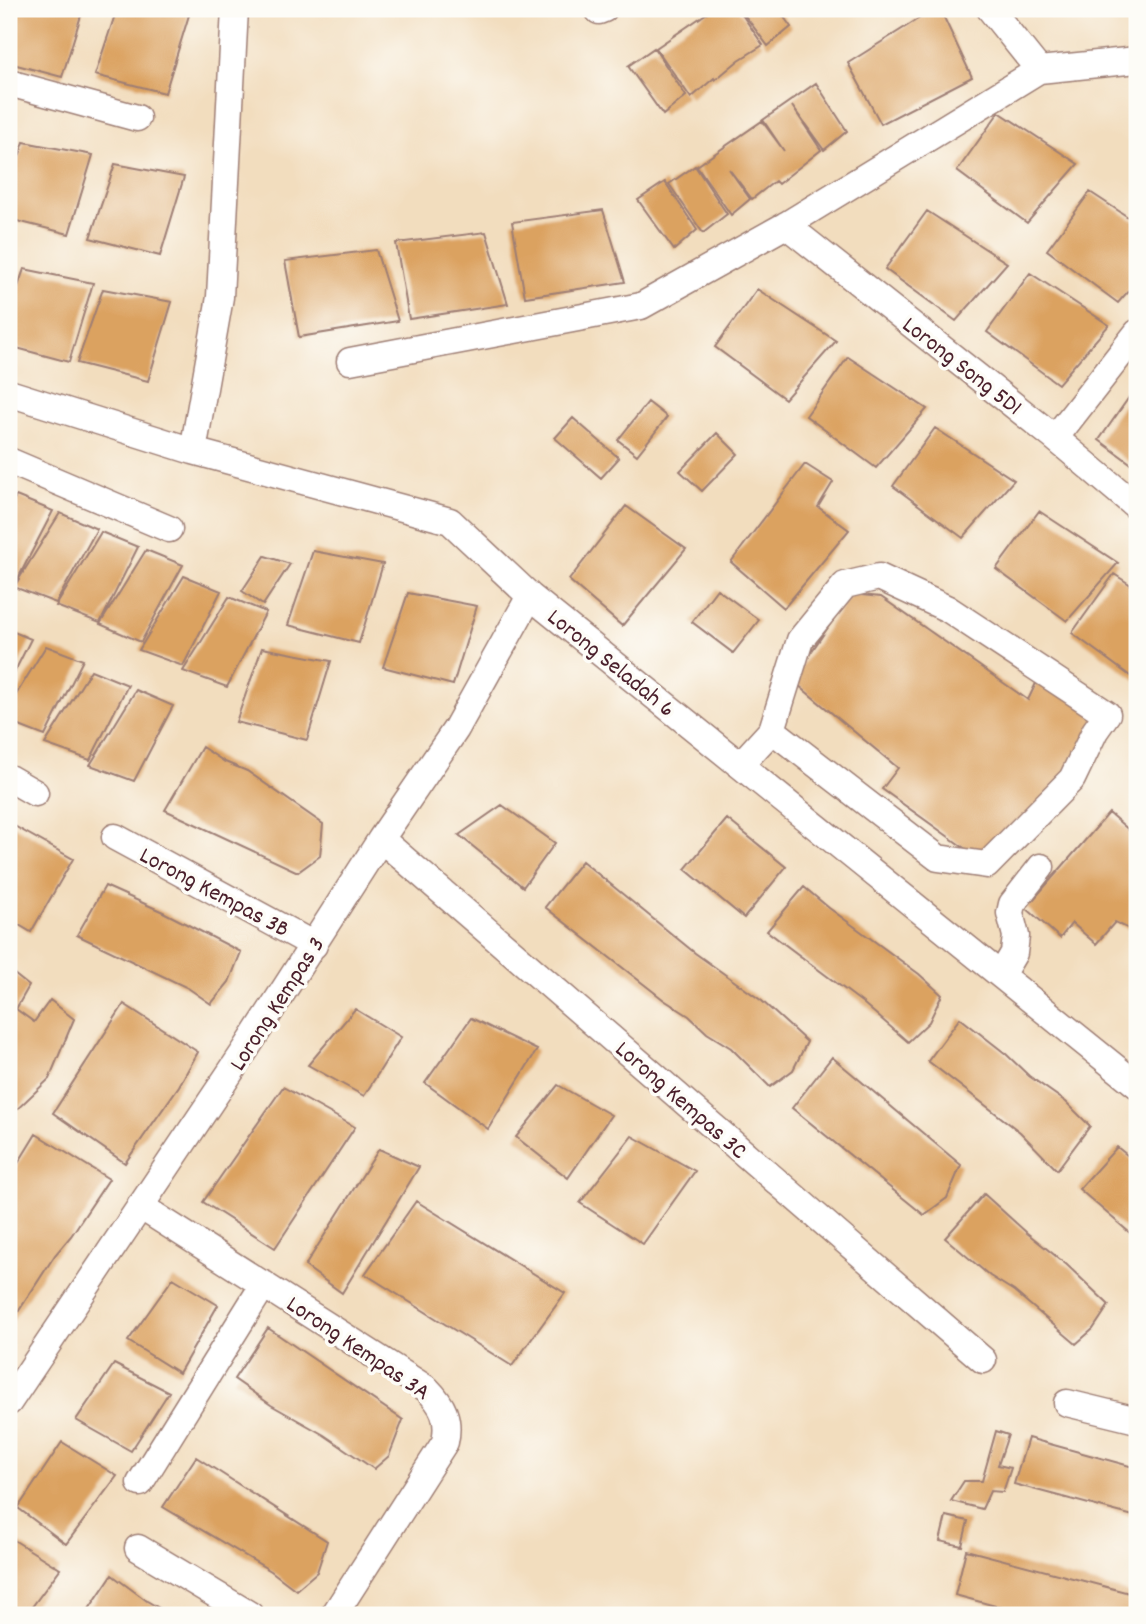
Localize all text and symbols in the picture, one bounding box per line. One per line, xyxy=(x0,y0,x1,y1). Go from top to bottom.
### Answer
street label: Lorong Song 5D1 xyxy=(894,310,1028,425)
street label: Lorong Seladah 6 xyxy=(539,602,681,727)
street label: Lorong Kempas 3B xyxy=(133,840,295,947)
street label: Lorong Kempas 3 xyxy=(222,931,335,1078)
street label: Lorong Kempas 3C xyxy=(606,1034,754,1169)
street label: Lorong Kempas 3A xyxy=(279,1289,436,1410)

